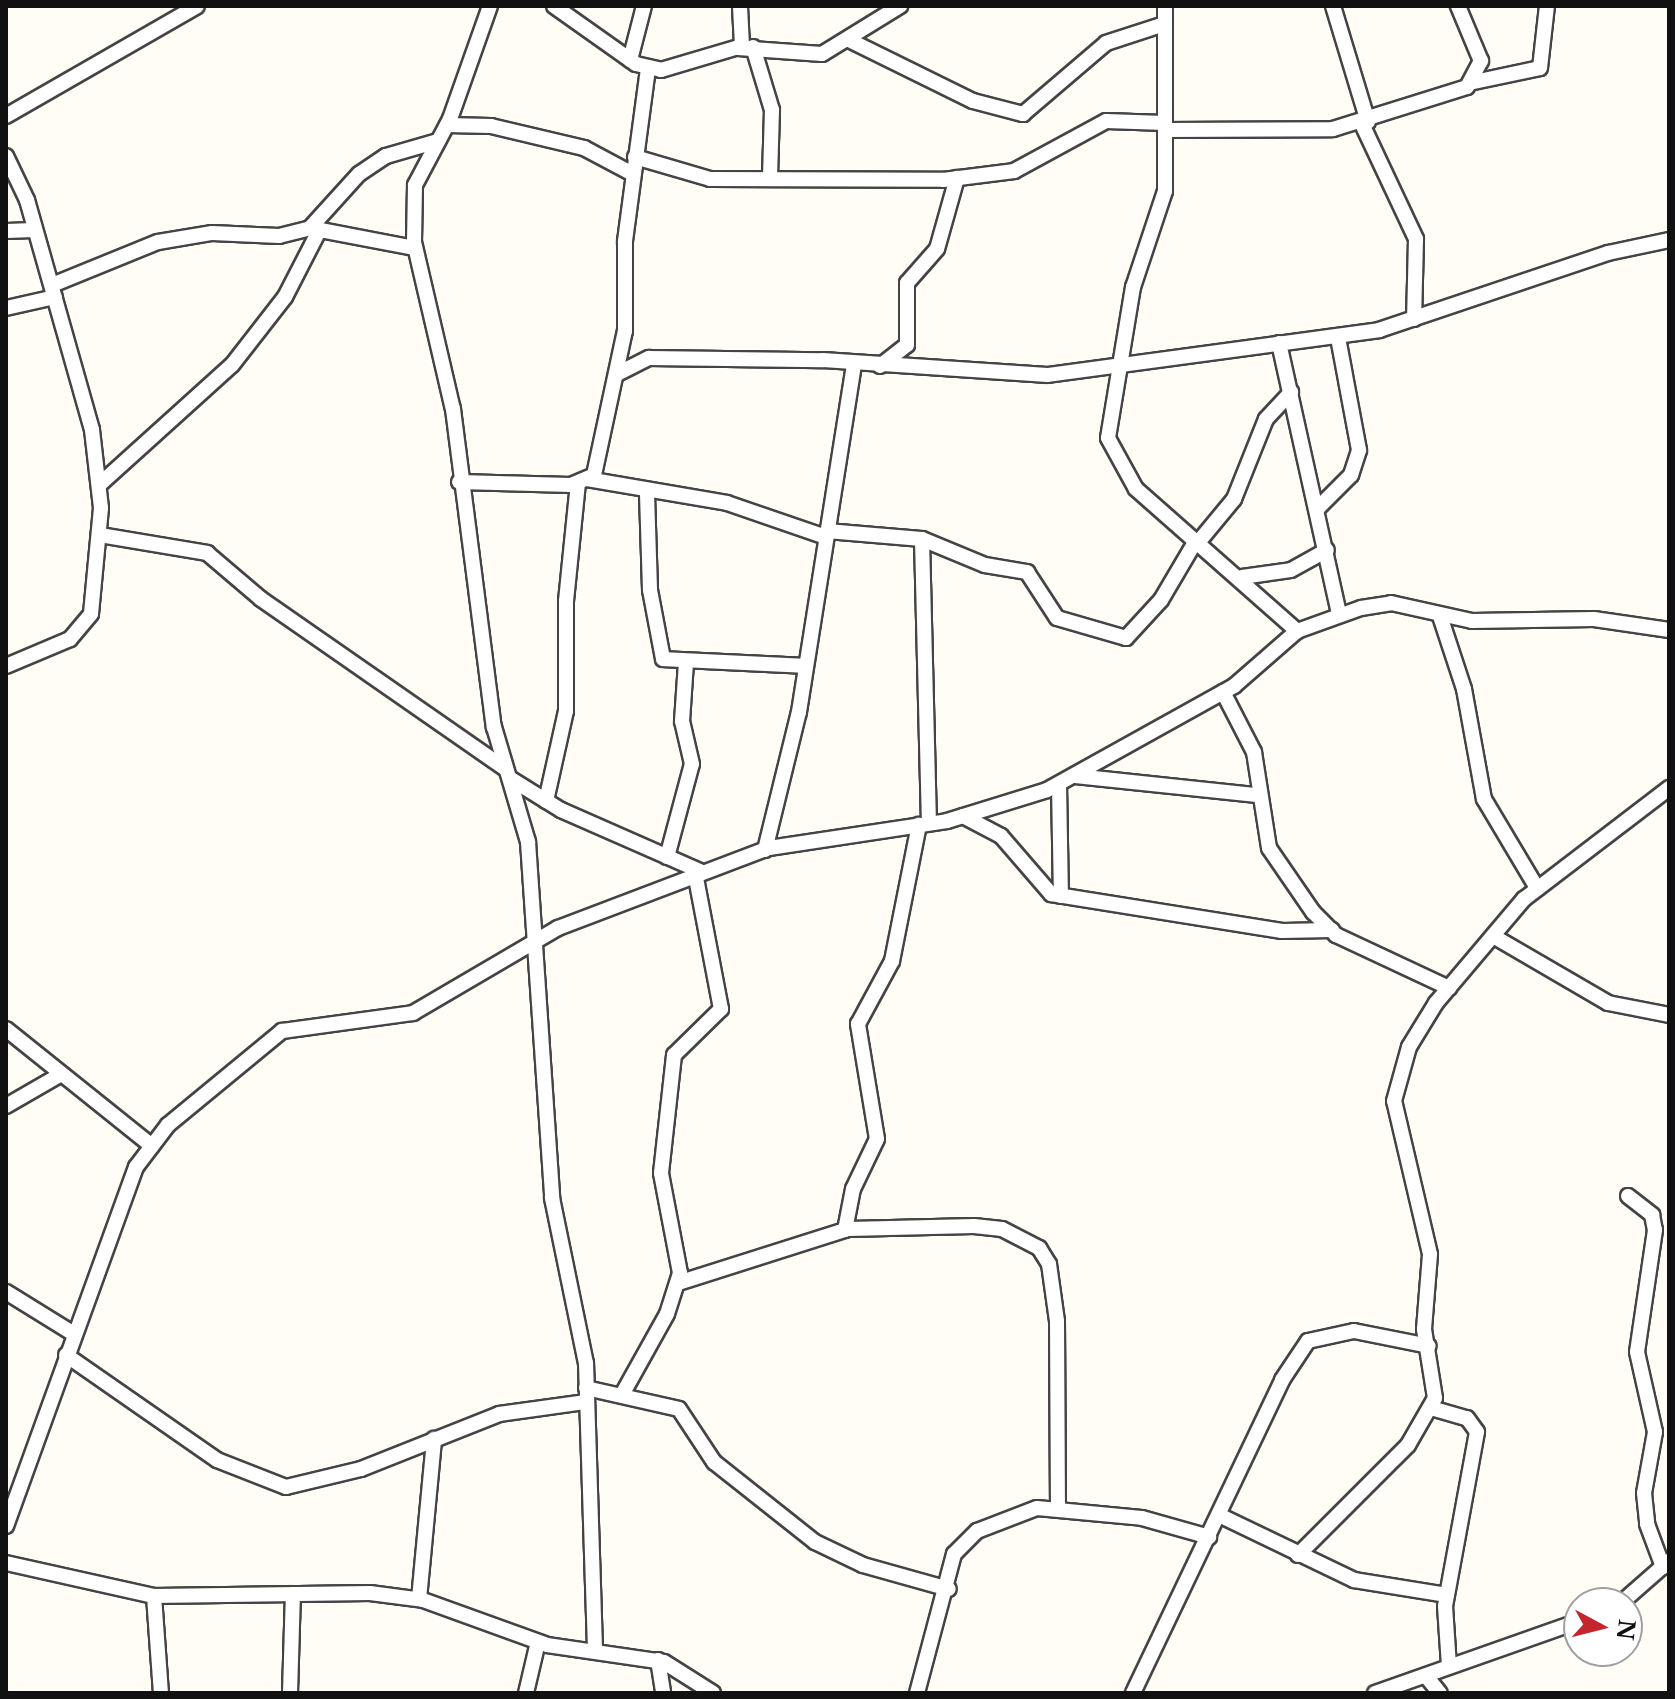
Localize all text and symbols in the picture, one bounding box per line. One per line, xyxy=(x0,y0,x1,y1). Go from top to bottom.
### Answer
north arrow xyxy=(1563,1587,1643,1667)
text: N xyxy=(1611,1618,1640,1642)

